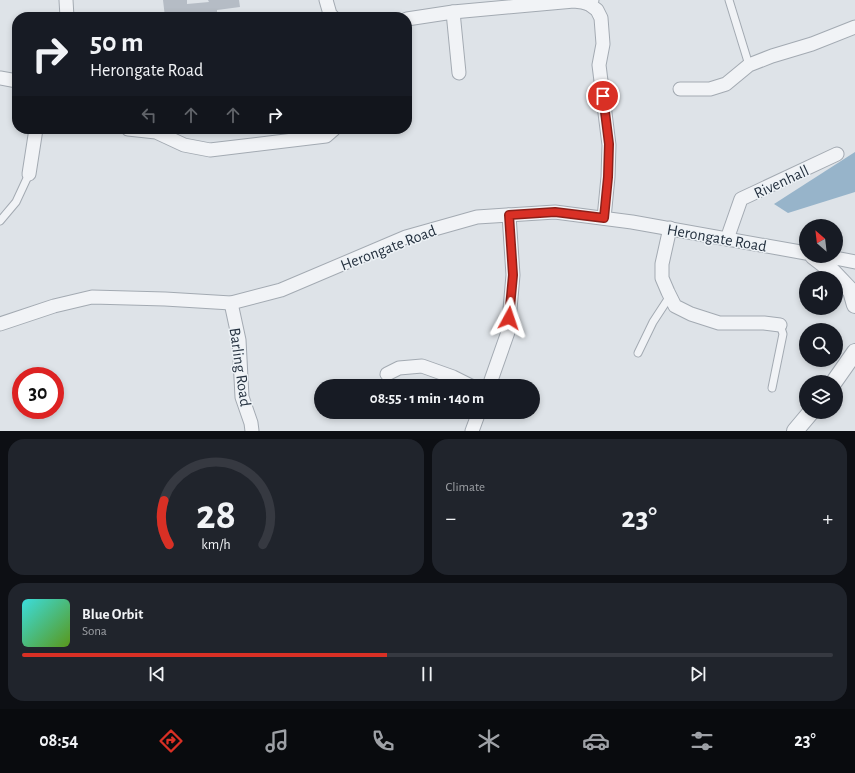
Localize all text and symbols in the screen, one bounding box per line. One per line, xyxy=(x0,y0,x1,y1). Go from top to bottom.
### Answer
icon: right xyxy=(24,28,76,80)
text: 50 m xyxy=(90,29,144,57)
text: Herongate Road xyxy=(90,62,203,80)
pin xyxy=(586,79,620,113)
icon: arrive xyxy=(592,85,614,107)
icon: left xyxy=(138,104,160,126)
icon: ahead xyxy=(180,104,202,126)
icon: ahead xyxy=(222,104,244,126)
icon: right xyxy=(264,104,286,126)
street label: Rivenhall xyxy=(752,162,811,202)
north arrow xyxy=(799,219,843,263)
map controls xyxy=(799,219,843,419)
street label: Herongate Road xyxy=(666,221,768,255)
street label: Herongate Road xyxy=(338,222,438,273)
button: sound xyxy=(799,271,843,315)
position arrow xyxy=(488,297,530,339)
button: search xyxy=(799,323,843,367)
street label: Barling Road xyxy=(227,327,253,408)
speed limit sign: 30 xyxy=(12,367,64,419)
button: layers xyxy=(799,375,843,419)
text: 08:55 · 1 min · 140 m xyxy=(370,391,484,406)
text: Climate xyxy=(446,481,485,494)
text: 28 xyxy=(196,495,236,536)
text: 23° xyxy=(621,503,657,533)
text: − xyxy=(446,507,456,529)
text: + xyxy=(822,507,833,529)
text: km/h xyxy=(201,538,230,552)
text: Blue Orbit xyxy=(82,607,143,622)
text: Sona xyxy=(82,625,107,638)
icon: previous xyxy=(146,663,168,685)
icon: pause xyxy=(416,663,438,685)
icon: next xyxy=(687,663,709,685)
icon: directions xyxy=(157,727,185,755)
icon: music xyxy=(263,727,291,755)
icon: phone xyxy=(369,727,397,755)
icon: climate xyxy=(475,727,503,755)
icon: car xyxy=(582,727,610,755)
icon: filters xyxy=(688,727,716,755)
text: 08:54 xyxy=(39,732,78,750)
text: 23° xyxy=(794,732,816,750)

